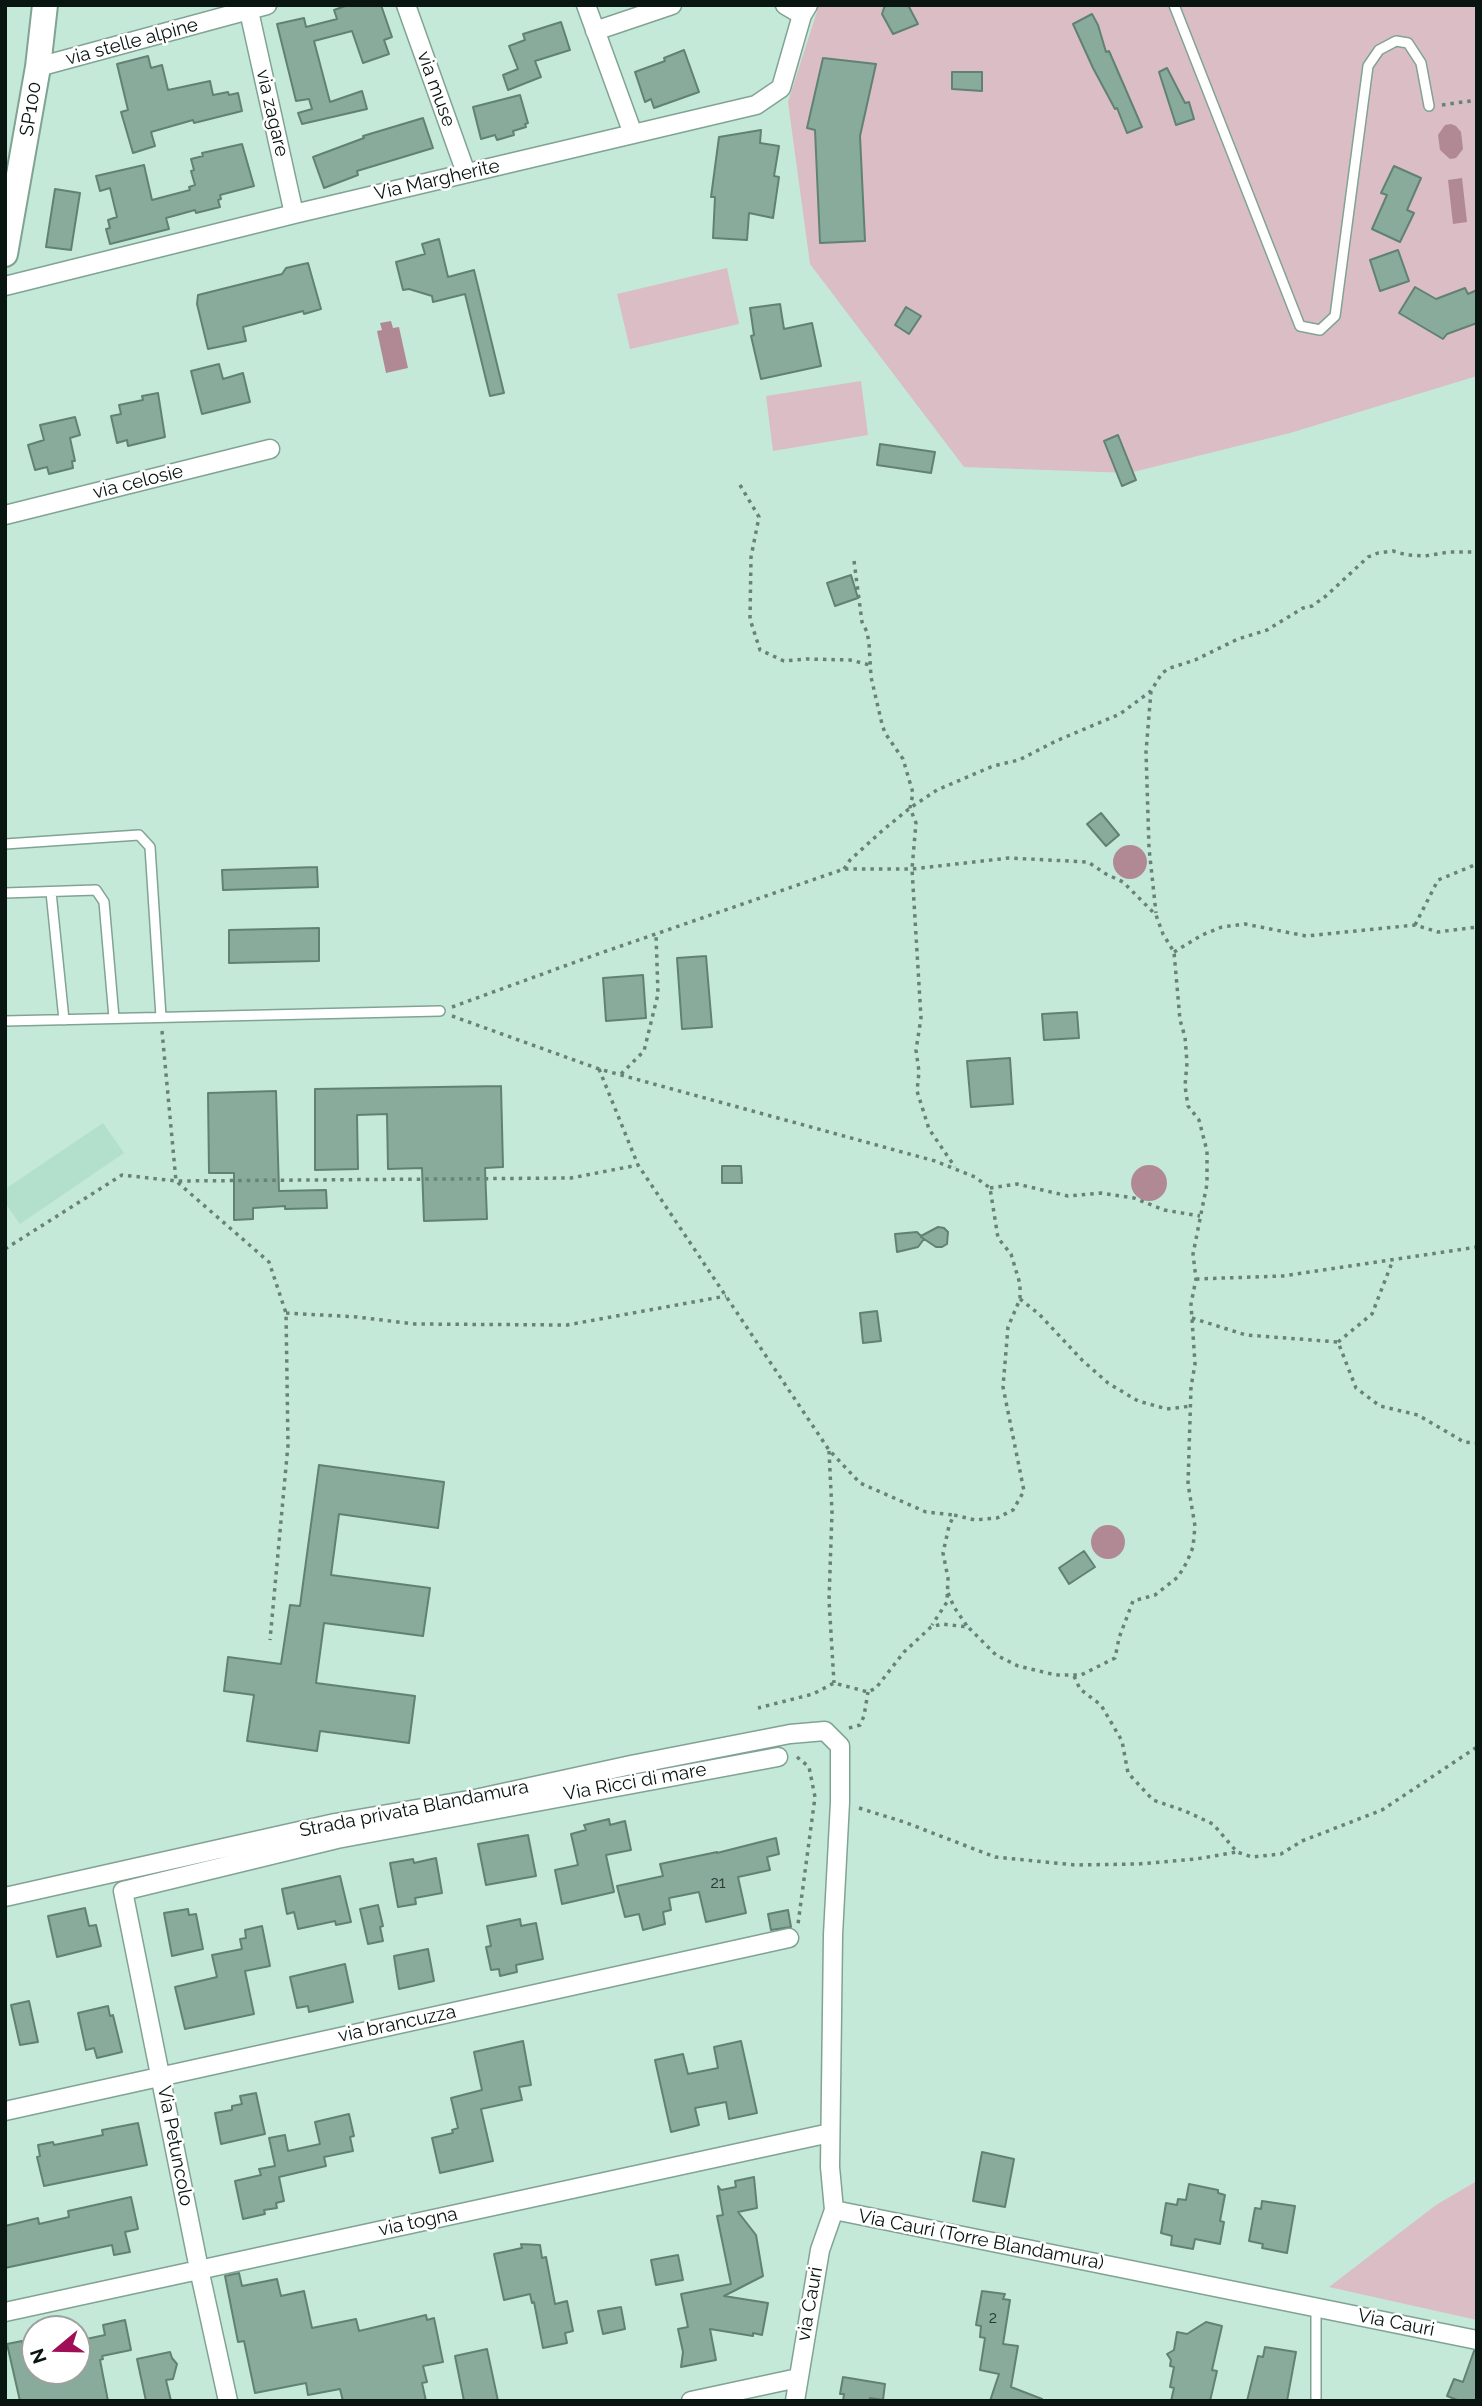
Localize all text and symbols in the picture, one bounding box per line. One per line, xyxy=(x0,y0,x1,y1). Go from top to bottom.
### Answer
street label: via stelle alpine xyxy=(63,13,201,71)
street label: via muse xyxy=(412,48,460,130)
street label: via zagare xyxy=(251,67,293,159)
street label: SP100 xyxy=(15,80,47,138)
street label: Via Margherite xyxy=(372,155,502,205)
street label: via celosie xyxy=(91,460,185,504)
street label: Via Ricci di mare xyxy=(562,1758,708,1806)
street label: Strada privata Blandamura xyxy=(297,1776,531,1842)
house number: 21 xyxy=(710,1873,726,1893)
street label: via brancuzza xyxy=(336,2000,458,2048)
street label: Via Petuncolo xyxy=(152,2084,198,2208)
street label: via togna xyxy=(376,2203,460,2241)
street label: Via Cauri (Torre Blandamura) xyxy=(856,2205,1106,2275)
street label: via Cauri xyxy=(792,2265,828,2343)
street label: Via Cauri xyxy=(1356,2304,1436,2342)
house number: 2 xyxy=(989,2308,997,2328)
north arrow xyxy=(21,2315,91,2385)
text: N xyxy=(25,2346,51,2367)

